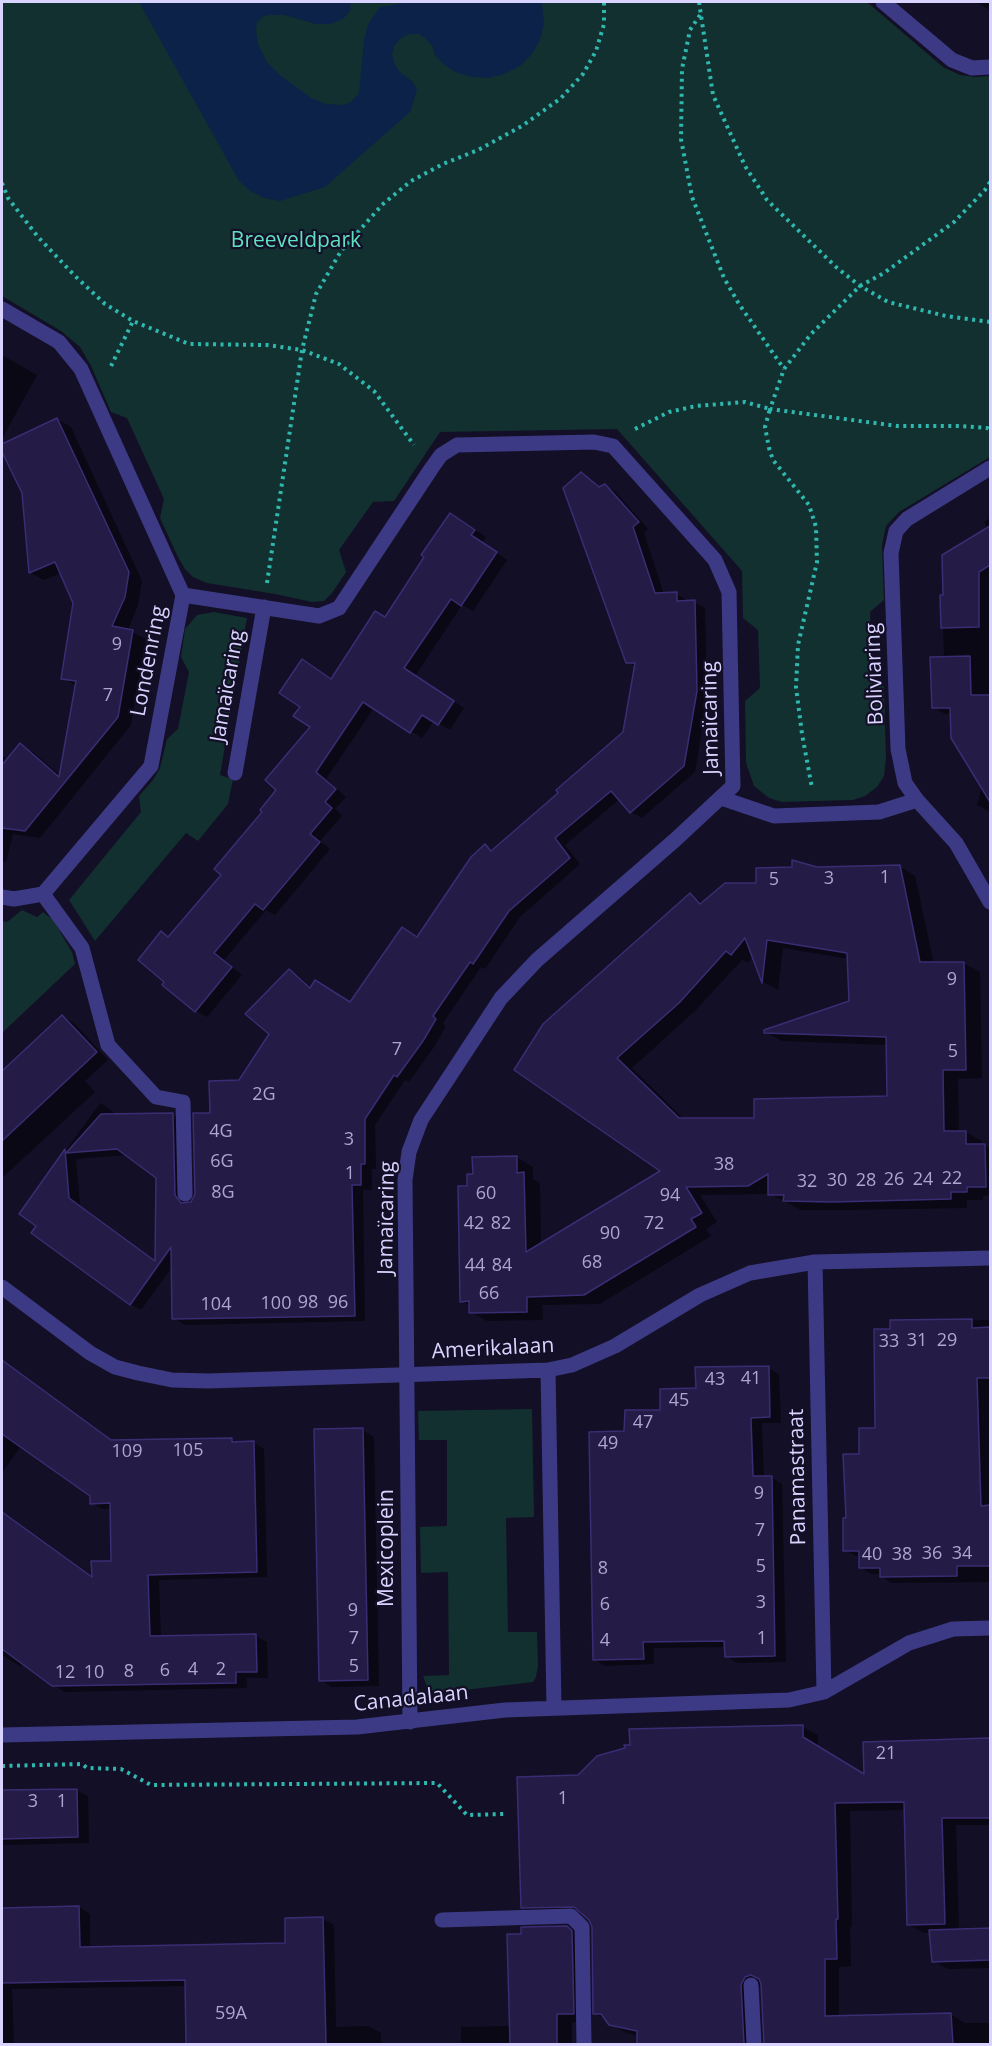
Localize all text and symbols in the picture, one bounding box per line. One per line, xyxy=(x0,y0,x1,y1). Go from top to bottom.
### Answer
park label: Breeveldpark xyxy=(231,228,361,254)
street label: Londenring xyxy=(126,604,172,718)
street label: Boliviaring xyxy=(861,622,889,726)
street label: Jamaïcaring xyxy=(206,628,250,744)
house number: 9 xyxy=(112,634,122,656)
street label: Jamaïcaring xyxy=(697,661,725,775)
house number: 7 xyxy=(103,685,113,707)
house number: 1 xyxy=(880,867,890,889)
house number: 3 xyxy=(824,868,834,890)
house number: 5 xyxy=(769,869,779,891)
house number: 9 xyxy=(947,969,957,991)
house number: 7 xyxy=(392,1039,402,1061)
house number: 5 xyxy=(948,1041,958,1063)
house number: 2G xyxy=(252,1084,276,1106)
house number: 4G xyxy=(209,1121,233,1143)
house number: 3 xyxy=(344,1129,354,1151)
house number: 6G xyxy=(210,1151,234,1173)
house number: 38 xyxy=(714,1154,734,1176)
street label: Jamaïcaring xyxy=(373,1161,401,1275)
house number: 1 xyxy=(345,1163,355,1185)
house number: 22 xyxy=(942,1168,962,1190)
house number: 26 xyxy=(884,1169,904,1191)
house number: 24 xyxy=(913,1169,933,1191)
house number: 30 xyxy=(827,1170,847,1192)
house number: 28 xyxy=(856,1170,876,1192)
house number: 32 xyxy=(797,1171,817,1193)
house number: 8G xyxy=(211,1182,235,1204)
house number: 60 xyxy=(476,1183,496,1205)
house number: 94 xyxy=(660,1185,680,1207)
house number: 42 xyxy=(464,1213,484,1235)
house number: 82 xyxy=(491,1213,511,1235)
house number: 72 xyxy=(644,1213,664,1235)
house number: 90 xyxy=(600,1223,620,1245)
house number: 68 xyxy=(582,1252,602,1274)
house number: 44 xyxy=(465,1255,485,1277)
house number: 84 xyxy=(492,1255,512,1277)
house number: 66 xyxy=(479,1283,499,1305)
house number: 98 xyxy=(298,1292,318,1314)
house number: 96 xyxy=(328,1292,348,1314)
house number: 100 xyxy=(261,1293,291,1315)
house number: 104 xyxy=(201,1294,231,1316)
house number: 31 xyxy=(907,1330,927,1352)
house number: 29 xyxy=(937,1330,957,1352)
house number: 33 xyxy=(879,1331,899,1353)
street label: Amerikalaan xyxy=(431,1333,555,1365)
house number: 41 xyxy=(741,1368,761,1390)
house number: 43 xyxy=(705,1369,725,1391)
house number: 45 xyxy=(669,1390,689,1412)
street label: Panamastraat xyxy=(784,1408,812,1546)
house number: 47 xyxy=(633,1412,653,1434)
house number: 49 xyxy=(598,1433,618,1455)
house number: 105 xyxy=(173,1440,203,1462)
house number: 109 xyxy=(112,1441,142,1463)
house number: 9 xyxy=(754,1483,764,1505)
street label: Mexicoplein xyxy=(374,1489,400,1607)
house number: 7 xyxy=(755,1520,765,1542)
house number: 36 xyxy=(922,1543,942,1565)
house number: 34 xyxy=(952,1543,972,1565)
house number: 40 xyxy=(862,1544,882,1566)
house number: 38 xyxy=(892,1544,912,1566)
house number: 5 xyxy=(756,1556,766,1578)
house number: 8 xyxy=(598,1558,608,1580)
house number: 3 xyxy=(756,1592,766,1614)
house number: 6 xyxy=(600,1594,610,1616)
house number: 9 xyxy=(348,1600,358,1622)
house number: 7 xyxy=(349,1628,359,1650)
house number: 1 xyxy=(757,1628,767,1650)
house number: 4 xyxy=(600,1630,610,1652)
house number: 5 xyxy=(349,1656,359,1678)
house number: 4 xyxy=(188,1659,198,1681)
house number: 2 xyxy=(216,1659,226,1681)
house number: 6 xyxy=(160,1660,170,1682)
house number: 8 xyxy=(124,1661,134,1683)
house number: 12 xyxy=(55,1662,75,1684)
house number: 10 xyxy=(84,1662,104,1684)
street label: Canadalaan xyxy=(352,1680,470,1718)
house number: 21 xyxy=(876,1743,896,1765)
house number: 1 xyxy=(558,1788,568,1810)
house number: 3 xyxy=(28,1791,38,1813)
house number: 1 xyxy=(57,1791,67,1813)
house number: 59A xyxy=(215,2003,247,2025)

